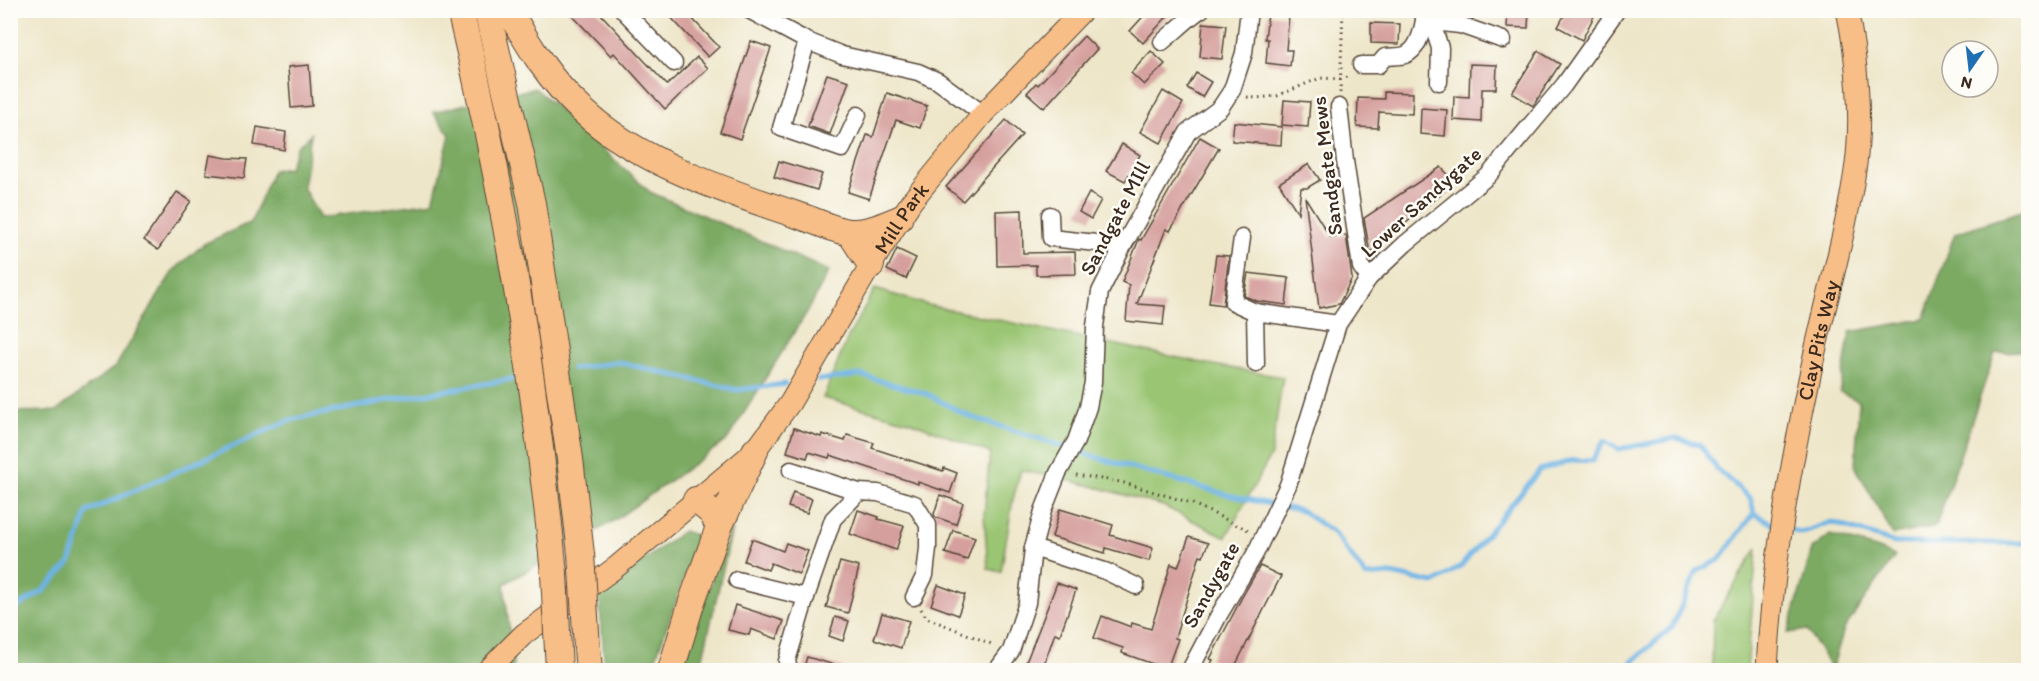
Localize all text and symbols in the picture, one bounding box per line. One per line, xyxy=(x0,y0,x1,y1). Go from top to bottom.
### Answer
north arrow xyxy=(1940,39,2000,99)
text: N xyxy=(1959,73,1974,94)
street label: Sandgate Mews xyxy=(1306,95,1347,237)
street label: Lower Sandygate xyxy=(1355,141,1486,262)
street label: Sandgate MIll xyxy=(1074,156,1155,279)
street label: Mill Park xyxy=(868,177,934,258)
street label: Clay Pits Way xyxy=(1792,277,1844,403)
street label: Sandygate xyxy=(1177,537,1244,632)

